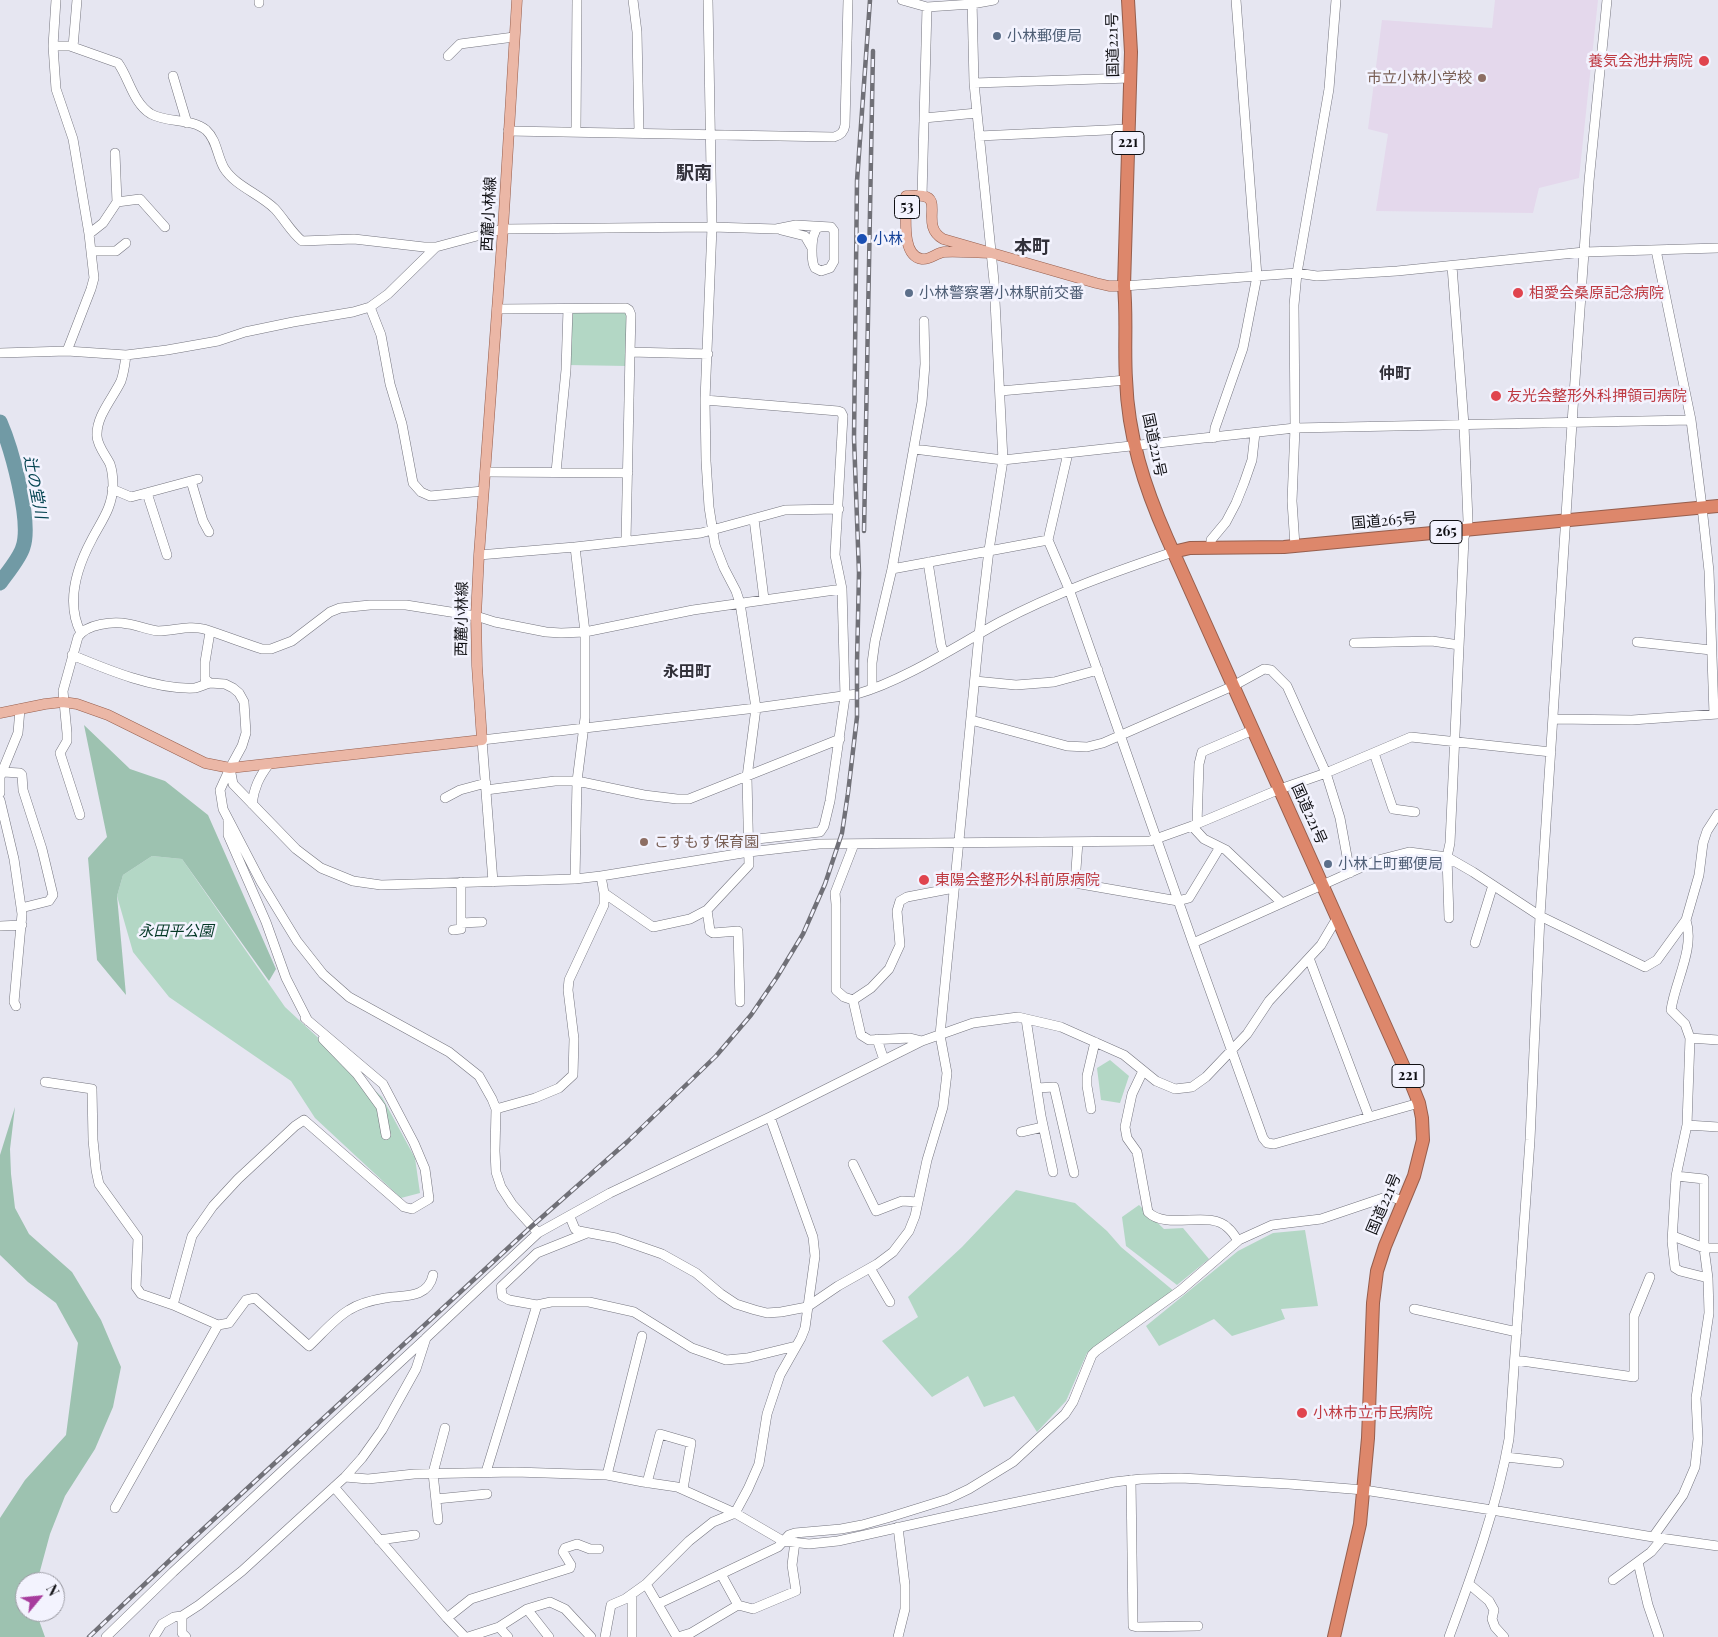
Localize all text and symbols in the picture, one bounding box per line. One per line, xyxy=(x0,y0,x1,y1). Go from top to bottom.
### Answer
street label: 国道221号 xyxy=(1103,12,1123,78)
place label: 小林郵便局 xyxy=(1007,27,1082,45)
marker: 小林郵便局 xyxy=(991,30,1003,42)
place label: 養気会池井病院 xyxy=(1588,52,1693,70)
marker: 養気会池井病院 xyxy=(1697,54,1711,68)
place label: 市立小林小学校 xyxy=(1367,69,1472,87)
marker: 市立小林小学校 xyxy=(1476,72,1488,84)
road number: 221 xyxy=(1112,132,1144,154)
district label: 駅南 xyxy=(676,162,712,184)
street label: 西麓小林線 xyxy=(478,176,500,252)
road number: 53 xyxy=(894,196,920,218)
place label: 小林 xyxy=(873,230,903,248)
marker: 小林 xyxy=(855,232,869,246)
district label: 本町 xyxy=(1014,236,1050,258)
place label: 小林警察署小林駅前交番 xyxy=(919,284,1084,302)
place label: 相愛会桑原記念病院 xyxy=(1529,284,1664,302)
marker: 相愛会桑原記念病院 xyxy=(1511,286,1525,300)
marker: 小林警察署小林駅前交番 xyxy=(903,287,915,299)
district label: 仲町 xyxy=(1379,364,1411,384)
place label: 友光会整形外科押領司病院 xyxy=(1507,387,1687,405)
marker: 友光会整形外科押領司病院 xyxy=(1489,389,1503,403)
street label: 国道221号 xyxy=(1138,411,1170,479)
water label: 辻の堂川 xyxy=(19,454,51,520)
street label: 国道265号 xyxy=(1350,509,1418,533)
road number: 265 xyxy=(1430,520,1462,544)
street label: 西麓小林線 xyxy=(452,581,472,657)
district label: 永田町 xyxy=(663,662,711,682)
street label: 国道221号 xyxy=(1288,781,1330,847)
place label: こすもす保育園 xyxy=(654,833,759,851)
marker: こすもす保育園 xyxy=(638,836,650,848)
place label: 小林上町郵便局 xyxy=(1338,855,1443,873)
marker: 小林上町郵便局 xyxy=(1322,858,1334,870)
place label: 東陽会整形外科前原病院 xyxy=(935,871,1100,889)
marker: 東陽会整形外科前原病院 xyxy=(917,873,931,887)
park label: 永田平公園 xyxy=(139,922,213,940)
road number: 221 xyxy=(1392,1064,1424,1088)
street label: 国道221号 xyxy=(1363,1171,1405,1237)
place label: 小林市立市民病院 xyxy=(1313,1404,1433,1422)
marker: 小林市立市民病院 xyxy=(1295,1406,1309,1420)
north arrow xyxy=(15,1572,65,1622)
text: N xyxy=(42,1581,64,1599)

